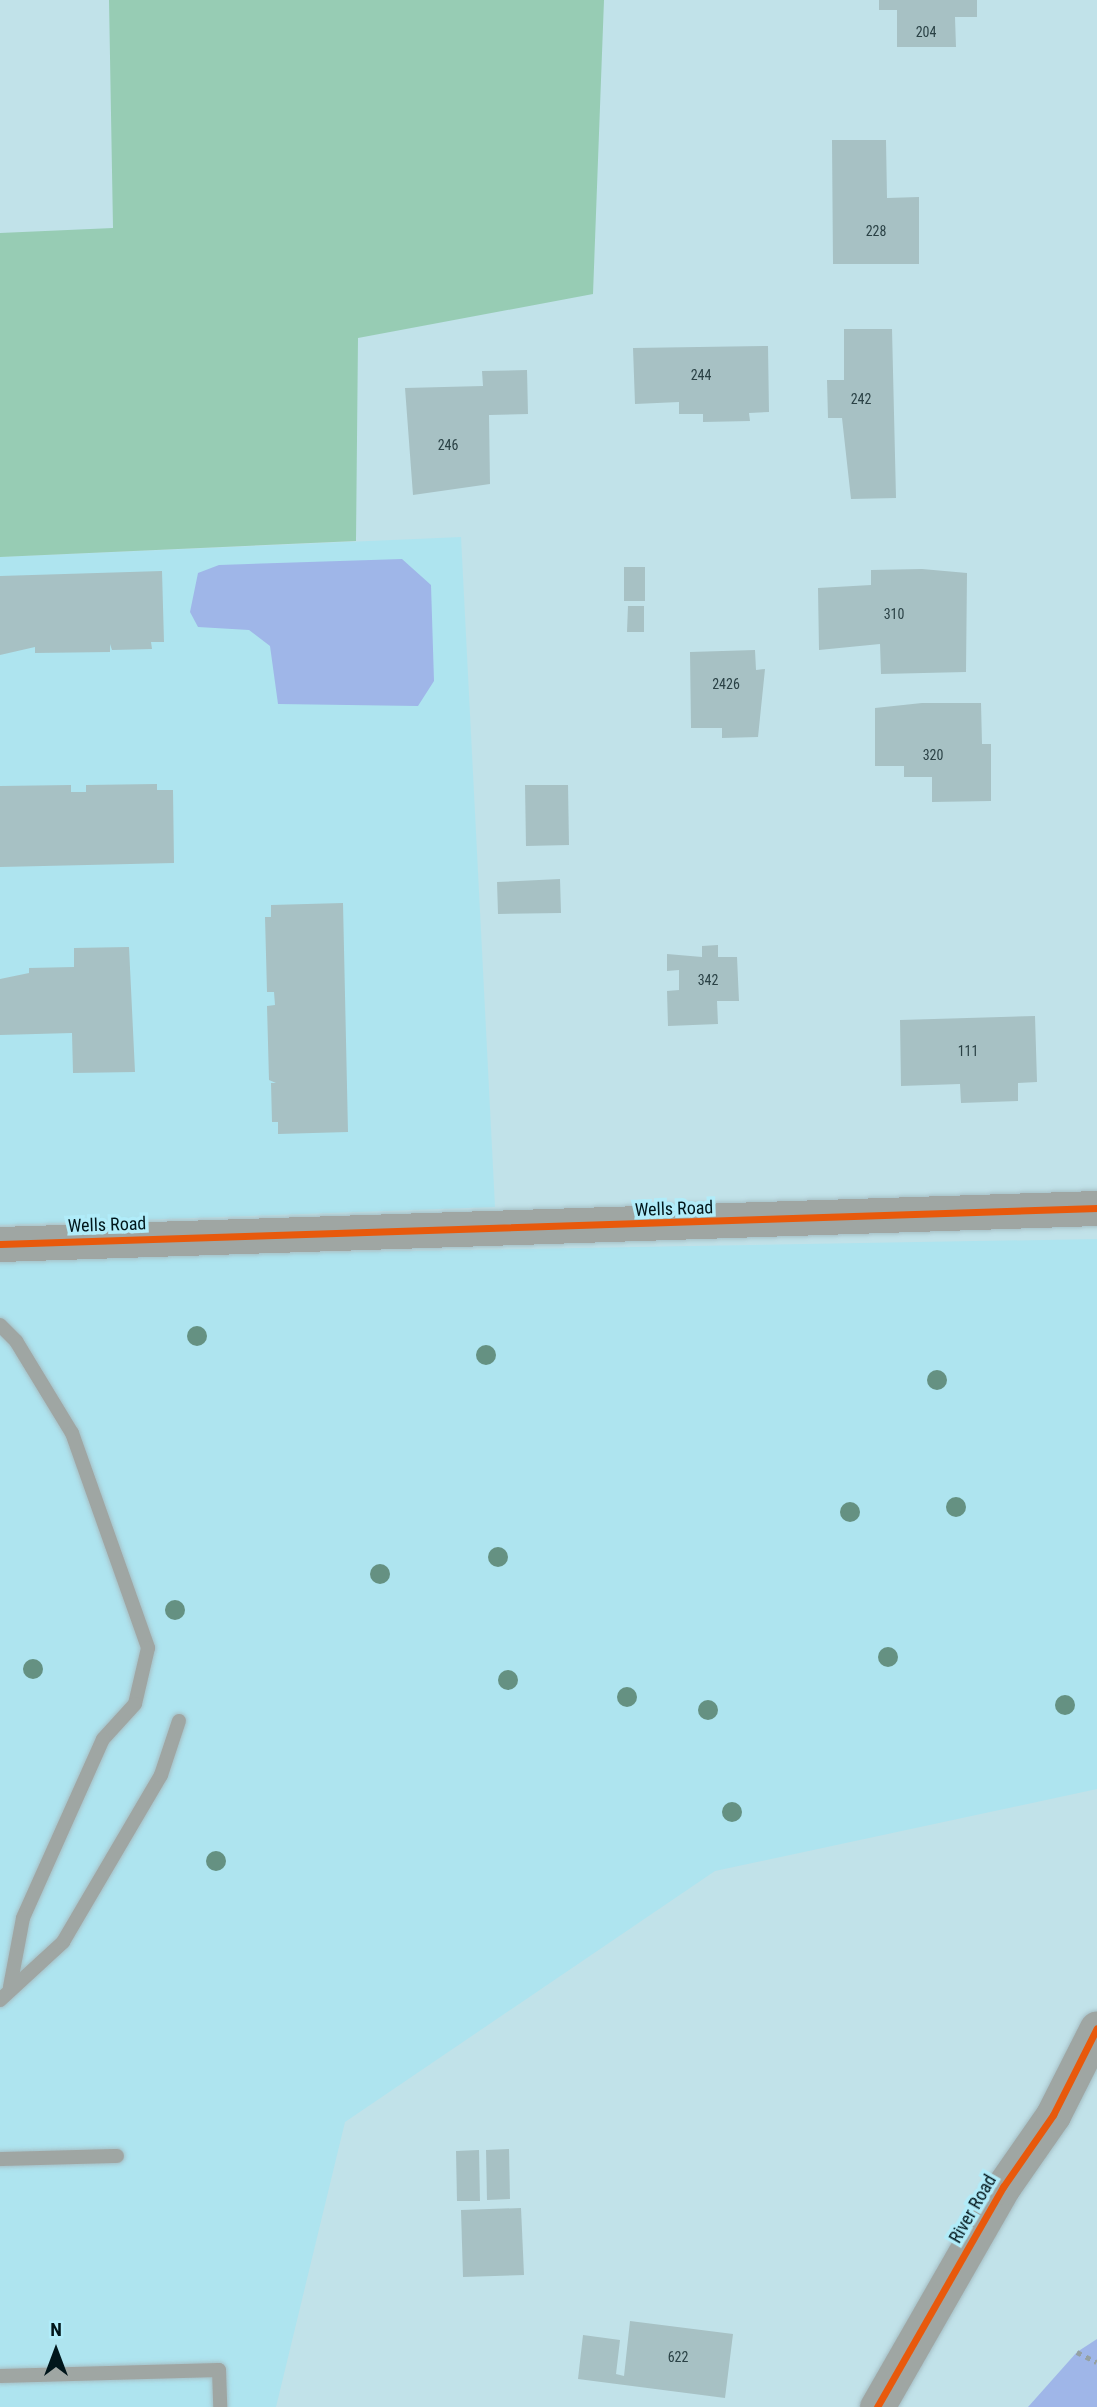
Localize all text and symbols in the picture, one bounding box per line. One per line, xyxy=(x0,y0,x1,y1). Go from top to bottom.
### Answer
house number: 204 xyxy=(916,24,936,40)
house number: 228 xyxy=(866,223,886,239)
house number: 244 xyxy=(691,367,711,383)
house number: 242 xyxy=(851,391,871,407)
house number: 246 xyxy=(438,437,458,453)
house number: 310 xyxy=(884,606,904,622)
house number: 2426 xyxy=(712,676,740,692)
house number: 320 xyxy=(923,747,943,763)
house number: 342 xyxy=(698,972,718,988)
house number: 111 xyxy=(958,1043,978,1059)
street label: Wells Road xyxy=(634,1197,714,1221)
street label: Wells Road xyxy=(67,1213,147,1237)
street label: River Road xyxy=(945,2171,1001,2247)
north arrow xyxy=(21,2316,91,2386)
text: N xyxy=(50,2318,62,2341)
house number: 622 xyxy=(668,2349,688,2365)

